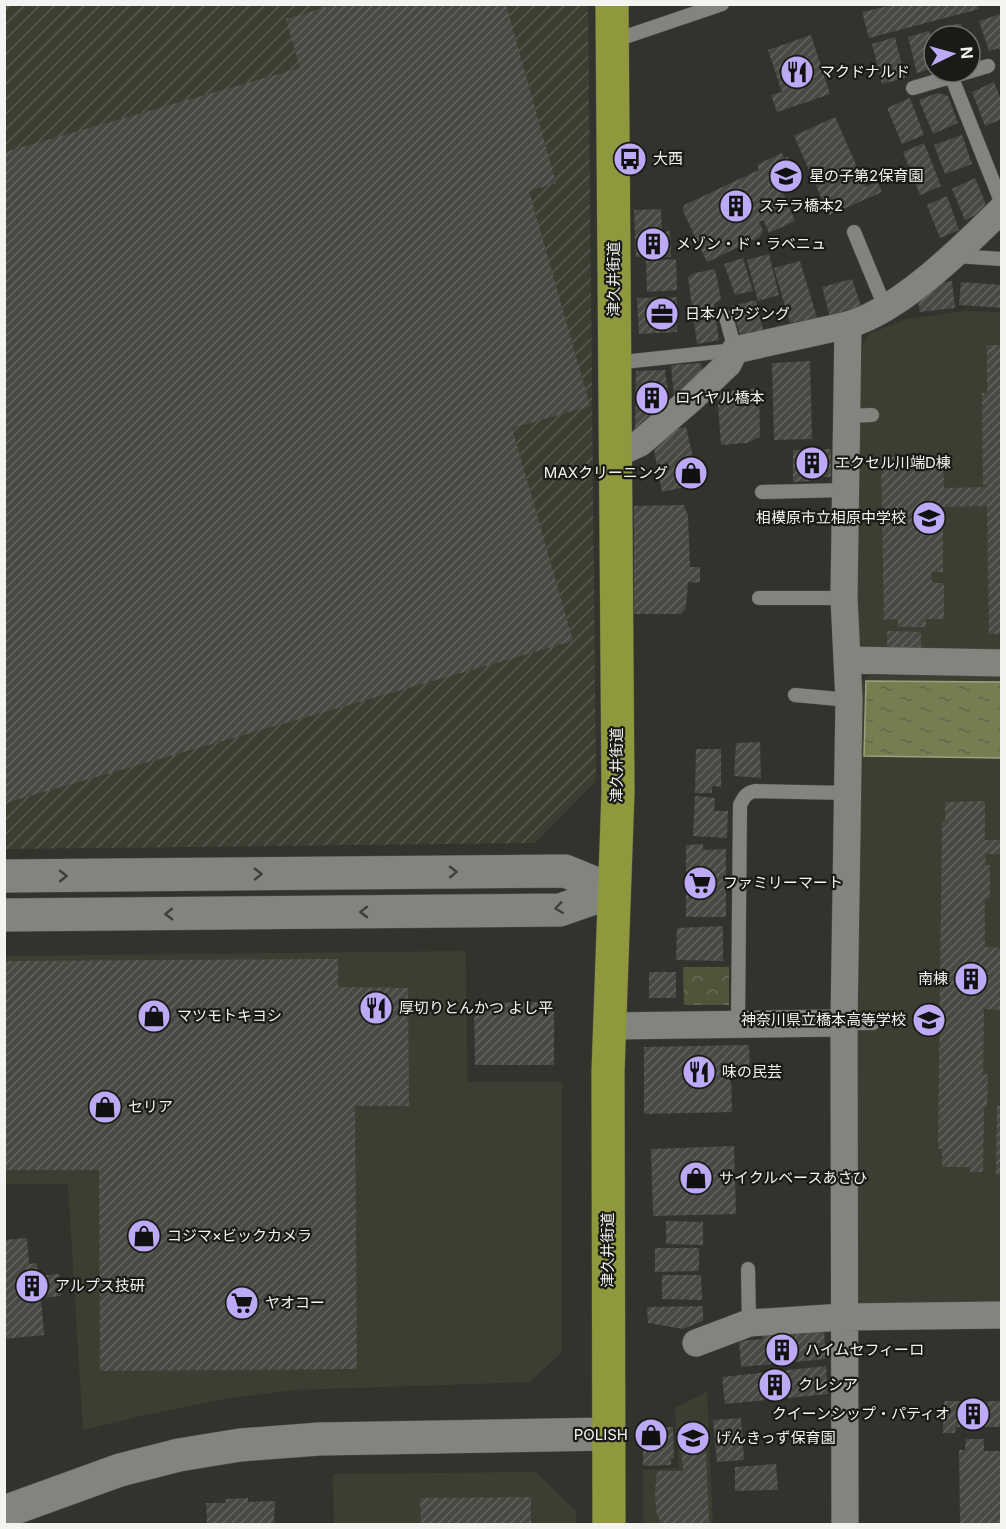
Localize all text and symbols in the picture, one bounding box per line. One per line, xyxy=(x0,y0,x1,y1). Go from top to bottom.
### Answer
north arrow xyxy=(922,24,982,84)
text: N xyxy=(956,46,977,60)
restaurant icon: マクドナルド xyxy=(779,54,815,90)
place label: マクドナルド xyxy=(820,62,910,81)
bus stop icon: 大西 xyxy=(612,141,648,177)
place label: 大西 xyxy=(653,149,683,168)
school or university icon: 星の子第2保育園 xyxy=(768,158,804,194)
place label: 星の子第2保育園 xyxy=(809,166,923,185)
building icon: ステラ橋本2 xyxy=(718,188,754,224)
place label: ステラ橋本2 xyxy=(759,196,843,215)
building icon: メゾン・ド・ラベニュ xyxy=(635,226,671,262)
place label: メゾン・ド・ラベニュ xyxy=(676,234,826,253)
street label: 津久井街道 xyxy=(604,241,623,317)
office icon: 日本ハウジング xyxy=(644,296,680,332)
place label: 日本ハウジング xyxy=(685,304,790,323)
building icon: ロイヤル橋本 xyxy=(634,380,670,416)
place label: ロイヤル橋本 xyxy=(675,388,765,407)
building icon: エクセル川端D棟 xyxy=(794,445,830,481)
place label: エクセル川端D棟 xyxy=(835,453,951,472)
shop icon: MAXクリーニング xyxy=(673,455,709,491)
place label: MAXクリーニング xyxy=(544,463,668,482)
school or university icon: 相模原市立相原中学校 xyxy=(911,500,947,536)
place label: 相模原市立相原中学校 xyxy=(756,508,906,527)
street label: 津久井街道 xyxy=(607,727,626,803)
supermarket icon: ファミリーマート xyxy=(682,865,718,901)
one-way arrow xyxy=(448,866,457,878)
one-way arrow xyxy=(253,868,262,880)
one-way arrow xyxy=(58,870,67,882)
place label: ファミリーマート xyxy=(723,873,843,892)
one-way arrow xyxy=(554,902,563,914)
one-way arrow xyxy=(359,906,368,918)
one-way arrow xyxy=(164,908,173,920)
building icon: 南棟 xyxy=(953,961,989,997)
place label: 南棟 xyxy=(918,969,948,988)
restaurant icon: 厚切りとんかつ よし平 xyxy=(358,990,394,1026)
shop icon: マツモトキヨシ xyxy=(136,998,172,1034)
place label: 厚切りとんかつ よし平 xyxy=(399,998,553,1017)
school or university icon: 神奈川県立橋本高等学校 xyxy=(911,1002,947,1038)
place label: マツモトキヨシ xyxy=(177,1006,282,1025)
place label: 神奈川県立橋本高等学校 xyxy=(741,1010,906,1029)
restaurant icon: 味の民芸 xyxy=(681,1054,717,1090)
place label: 味の民芸 xyxy=(722,1062,782,1081)
shop icon: セリア xyxy=(87,1089,123,1125)
place label: セリア xyxy=(128,1097,173,1116)
shop icon: サイクルベースあさひ xyxy=(678,1160,714,1196)
place label: サイクルベースあさひ xyxy=(719,1168,868,1187)
street label: 津久井街道 xyxy=(598,1212,617,1288)
shop icon: コジマ×ビックカメラ xyxy=(126,1218,162,1254)
place label: コジマ×ビックカメラ xyxy=(167,1226,312,1245)
building icon: アルプス技研 xyxy=(14,1268,50,1304)
place label: アルプス技研 xyxy=(55,1276,145,1295)
supermarket icon: ヤオコー xyxy=(224,1285,260,1321)
place label: ヤオコー xyxy=(265,1293,325,1312)
building icon: ハイムセフィーロ xyxy=(764,1332,800,1368)
place label: ハイムセフィーロ xyxy=(805,1340,924,1359)
building icon: クレシア xyxy=(757,1367,793,1403)
place label: クレシア xyxy=(798,1375,858,1394)
building icon: クイーンシップ・パティオ xyxy=(955,1396,991,1432)
place label: クイーンシップ・パティオ xyxy=(772,1404,950,1423)
shop icon: POLISH xyxy=(633,1417,669,1453)
school or university icon: げんきっず保育園 xyxy=(675,1420,711,1456)
place label: POLISH xyxy=(574,1425,628,1444)
place label: げんきっず保育園 xyxy=(716,1428,835,1447)

